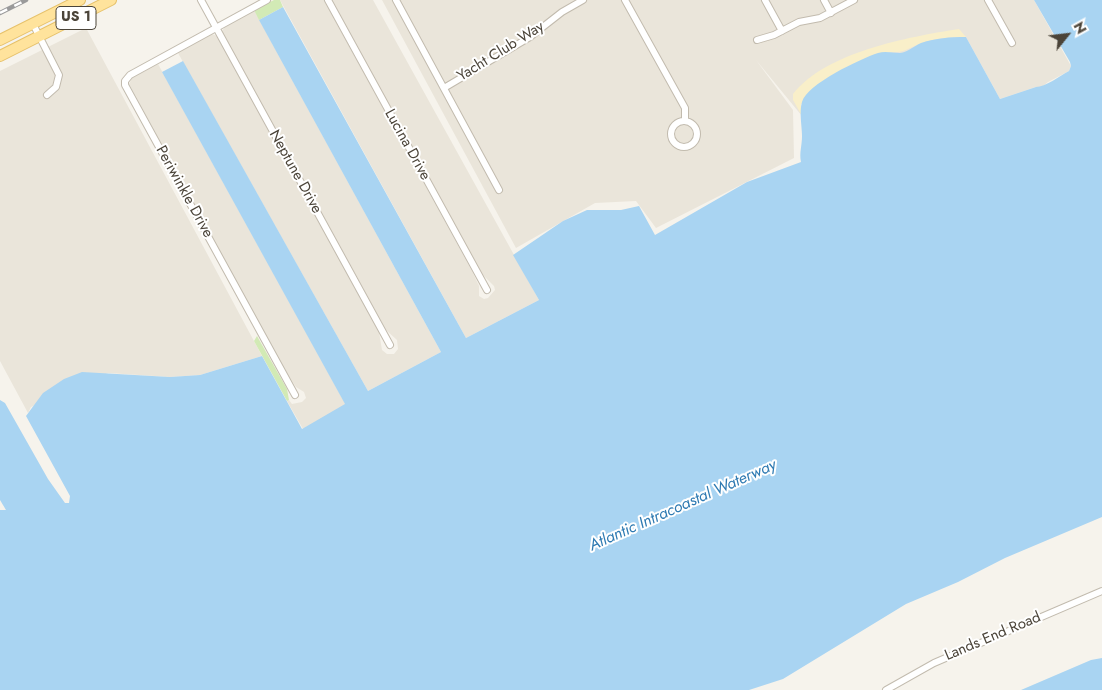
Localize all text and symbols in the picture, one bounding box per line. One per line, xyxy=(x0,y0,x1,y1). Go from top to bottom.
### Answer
road number: US 1 xyxy=(56,7,96,30)
north arrow xyxy=(1042,10,1092,60)
street label: Yacht Club Way xyxy=(454,18,548,86)
text: N xyxy=(1069,18,1092,37)
street label: Lucina Drive xyxy=(380,106,434,184)
street label: Neptune Drive xyxy=(265,127,325,217)
street label: Periwinkle Drive xyxy=(151,143,217,241)
water label: Atlantic Intracoastal Waterway xyxy=(587,456,779,556)
street label: Lands End Road xyxy=(942,609,1044,665)

